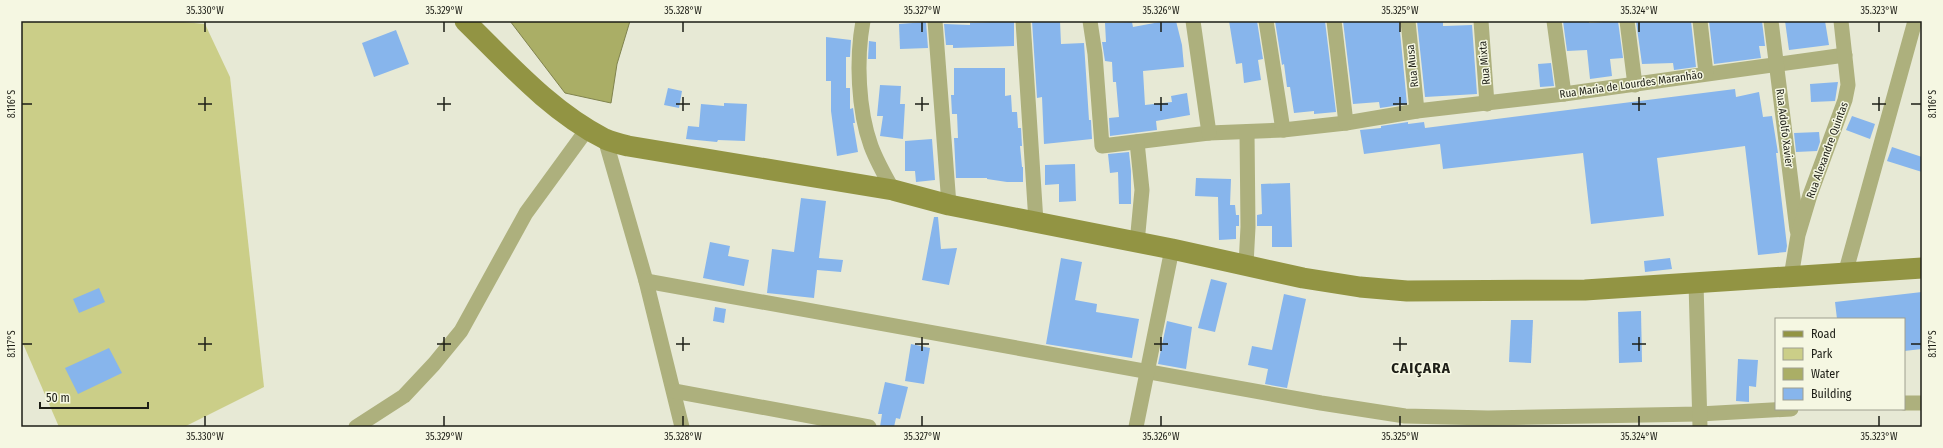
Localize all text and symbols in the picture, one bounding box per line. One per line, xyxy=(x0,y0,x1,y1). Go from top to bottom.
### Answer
text: 35.330°W xyxy=(186,5,224,17)
text: 35.329°W xyxy=(425,5,463,17)
text: 35.328°W xyxy=(664,5,702,17)
text: 35.327°W xyxy=(904,5,941,17)
text: 35.326°W xyxy=(1142,5,1180,17)
text: 35.325°W xyxy=(1382,5,1419,17)
text: 35.324°W xyxy=(1621,5,1658,17)
text: 35.323°W xyxy=(1861,5,1898,17)
street label: Rua Mixta xyxy=(1476,40,1493,85)
street label: Rua Musa xyxy=(1404,44,1421,88)
street label: Rua Maria de Lourdes Maranhão xyxy=(1559,68,1704,101)
street label: Rua Adolfo Xavier xyxy=(1773,88,1796,168)
text: 8.116°S xyxy=(6,90,18,118)
text: 8.116°S xyxy=(1927,90,1939,118)
street label: Rua Alexandre Quintas xyxy=(1804,100,1851,200)
legend xyxy=(1775,318,1905,410)
text: Road xyxy=(1811,327,1836,341)
text: 8.117°S xyxy=(6,330,18,358)
text: 8.117°S xyxy=(1927,330,1939,358)
text: Park xyxy=(1811,347,1833,361)
district label: CAIÇARA xyxy=(1391,359,1451,378)
text: Water xyxy=(1811,367,1840,381)
scale bar xyxy=(40,384,148,410)
text: Building xyxy=(1811,387,1852,401)
text: 50 m xyxy=(46,391,70,405)
text: 35.330°W xyxy=(186,431,224,443)
text: 35.329°W xyxy=(425,431,463,443)
text: 35.328°W xyxy=(664,431,702,443)
text: 35.327°W xyxy=(904,431,941,443)
text: 35.326°W xyxy=(1142,431,1180,443)
text: 35.325°W xyxy=(1382,431,1419,443)
text: 35.324°W xyxy=(1621,431,1658,443)
text: 35.323°W xyxy=(1861,431,1898,443)

